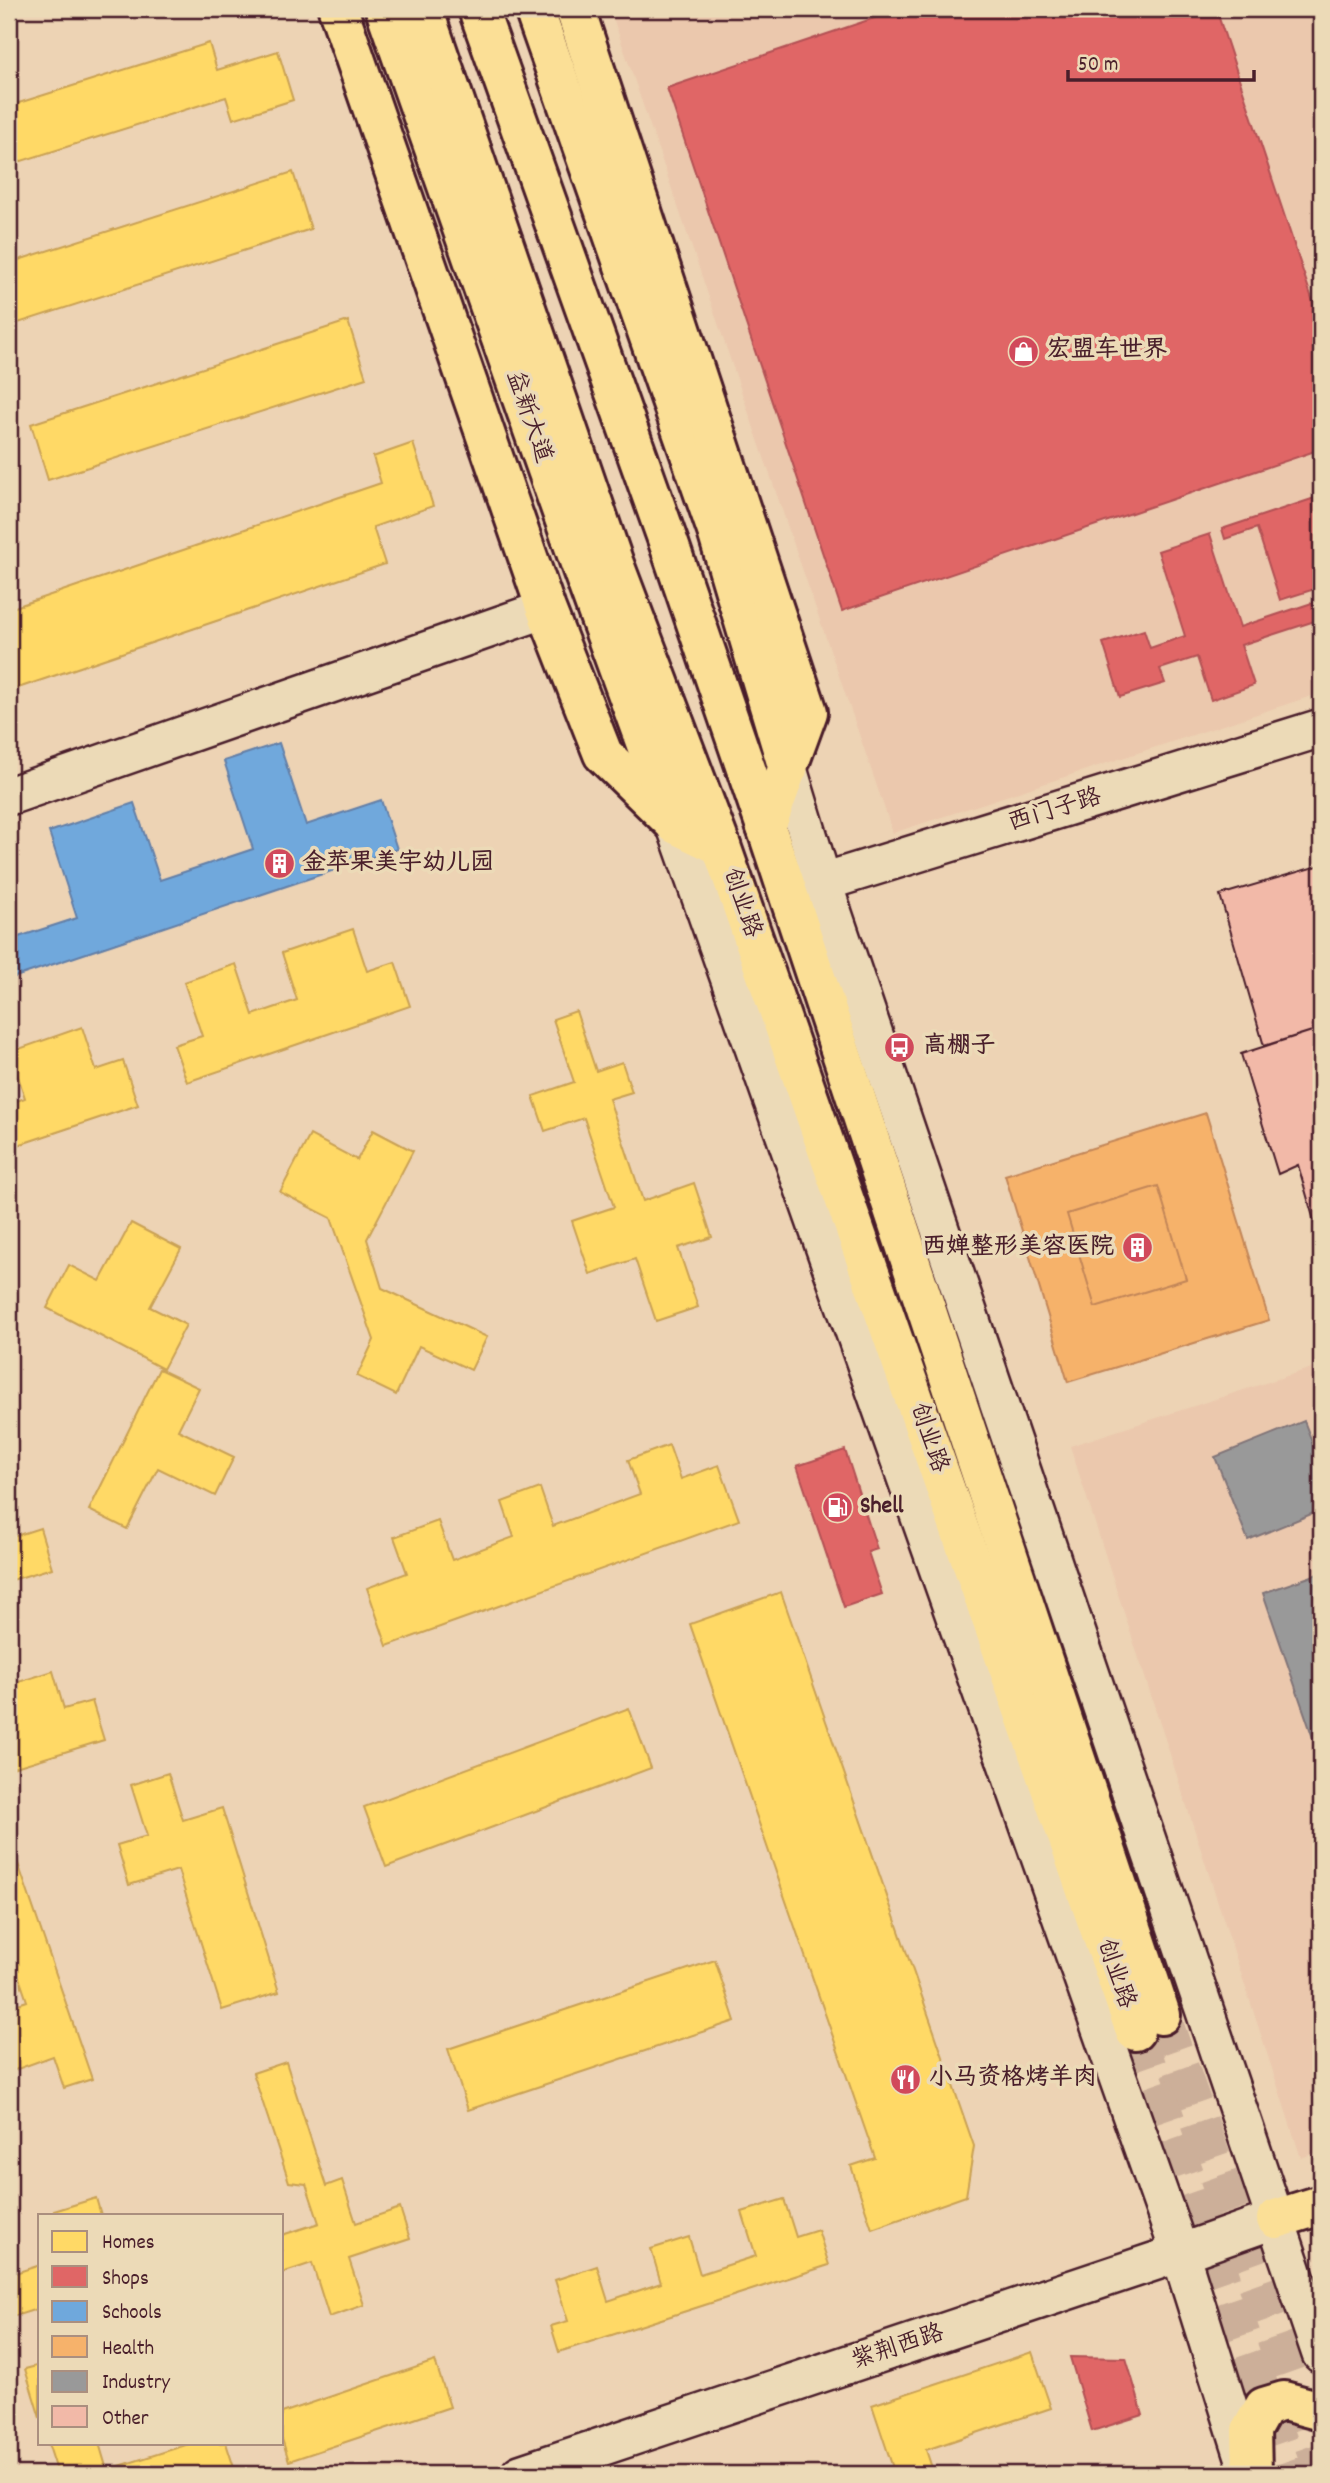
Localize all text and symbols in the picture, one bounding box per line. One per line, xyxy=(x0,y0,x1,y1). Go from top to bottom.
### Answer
scale bar xyxy=(1068,38,1253,82)
text: 50 m xyxy=(1078,51,1118,81)
shop icon: 宏盟车世界 xyxy=(1007,334,1041,368)
place label: 宏盟车世界 xyxy=(1047,334,1167,368)
street label: 益新大道 xyxy=(496,366,560,468)
street label: 西门子路 xyxy=(1004,781,1106,841)
building icon: 金苹果美宇幼儿园 xyxy=(262,847,296,881)
place label: 金苹果美宇幼儿园 xyxy=(302,847,494,881)
street label: 创业路 xyxy=(713,863,769,943)
bus stop icon: 高棚子 xyxy=(883,1030,917,1064)
place label: 高棚子 xyxy=(923,1030,995,1064)
place label: 西婵整形美容医院 xyxy=(922,1231,1114,1265)
building icon: 西婵整形美容医院 xyxy=(1120,1231,1154,1265)
street label: 创业路 xyxy=(900,1398,956,1478)
fuel station icon: Shell xyxy=(820,1490,854,1524)
place label: Shell xyxy=(860,1490,904,1524)
street label: 创业路 xyxy=(1087,1934,1143,2014)
restaurant icon: 小马资格烤羊肉 xyxy=(889,2062,923,2096)
place label: 小马资格烤羊肉 xyxy=(929,2062,1097,2096)
legend xyxy=(38,2214,284,2444)
text: Homes xyxy=(102,2229,155,2259)
text: Shops xyxy=(102,2265,149,2295)
text: Schools xyxy=(102,2299,162,2329)
street label: 紫荆西路 xyxy=(847,2317,949,2379)
text: Health xyxy=(102,2335,154,2365)
text: Industry xyxy=(102,2369,170,2399)
text: Other xyxy=(102,2405,149,2435)

